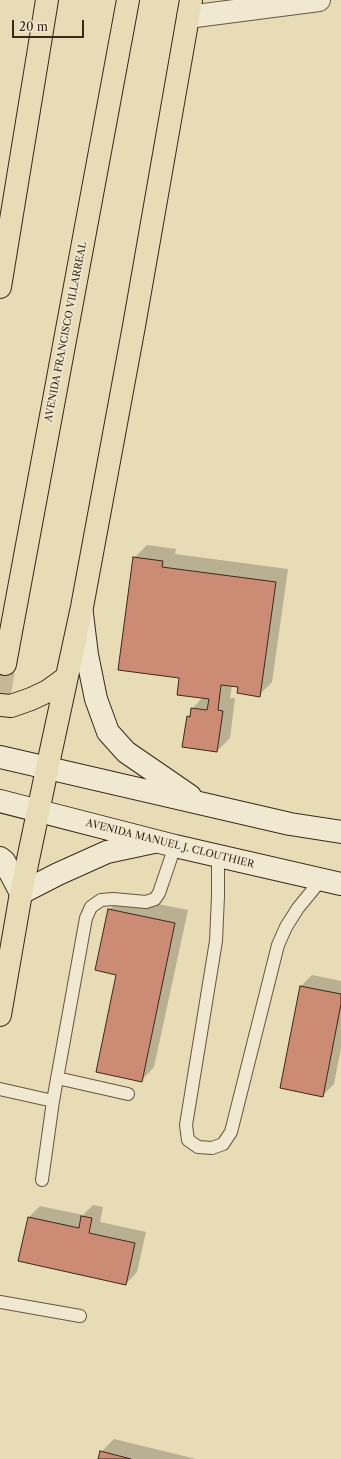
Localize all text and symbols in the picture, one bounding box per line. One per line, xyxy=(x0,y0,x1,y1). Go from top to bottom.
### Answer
scale bar xyxy=(14,12,86,38)
text: 20 m xyxy=(19,19,48,34)
street label: AVENIDA FRANCISCO VILLARREAL xyxy=(43,241,89,423)
street label: AVENIDA MANUEL J. CLOUTHIER xyxy=(85,817,255,871)

